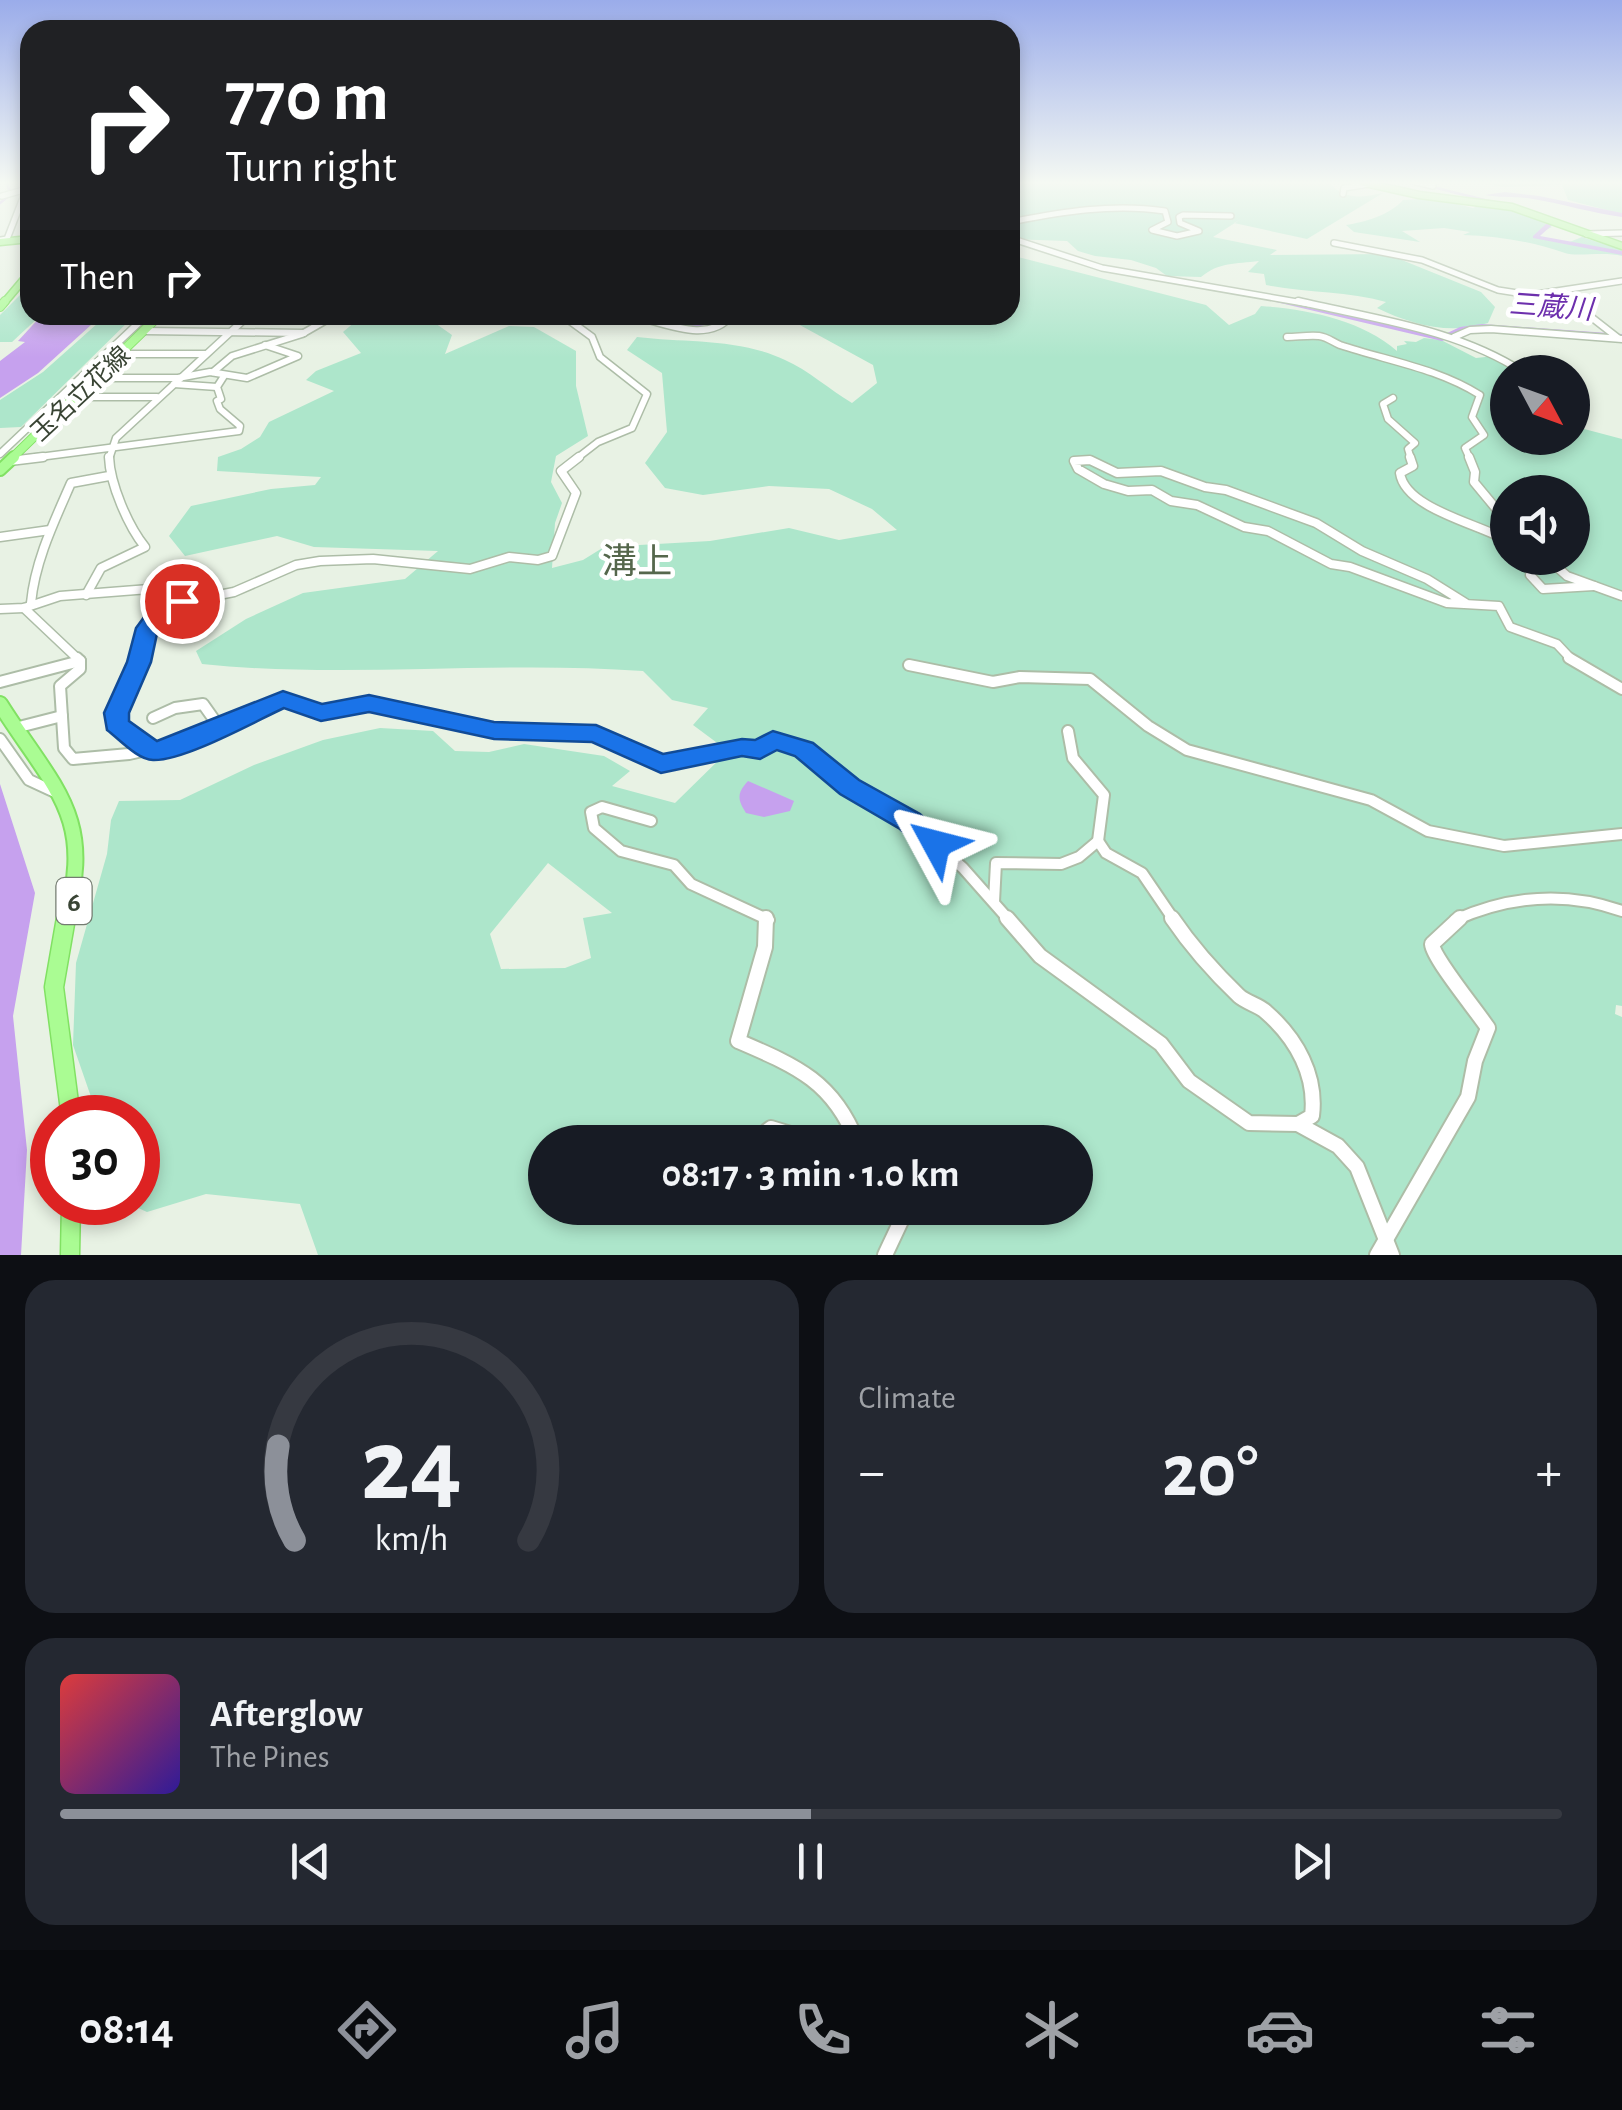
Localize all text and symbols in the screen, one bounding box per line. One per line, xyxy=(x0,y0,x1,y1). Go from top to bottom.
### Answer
icon: right xyxy=(60,60,190,190)
text: 770 m xyxy=(225,63,389,133)
text: Turn right xyxy=(225,145,397,190)
icon: right xyxy=(155,250,210,305)
text: Then xyxy=(60,259,135,297)
water label: 三蔵川 xyxy=(1508,289,1597,325)
street label: 玉名立花線 xyxy=(25,341,135,446)
north arrow xyxy=(1490,355,1590,455)
map controls xyxy=(1490,355,1590,575)
button: sound xyxy=(1490,475,1590,575)
district label: 溝上 xyxy=(602,543,672,580)
pin xyxy=(140,559,225,644)
icon: arrive xyxy=(155,574,210,629)
position arrow xyxy=(884,792,988,896)
road number: 6 xyxy=(56,878,92,924)
speed limit sign: 30 xyxy=(30,1095,160,1225)
text: 08:17 · 3 min · 1.0 km xyxy=(662,1156,959,1194)
text: Climate xyxy=(859,1382,956,1414)
text: 24 xyxy=(361,1415,462,1519)
text: 20° xyxy=(1162,1435,1258,1510)
text: − xyxy=(859,1445,885,1500)
text: + xyxy=(1536,1445,1562,1500)
text: km/h xyxy=(375,1521,449,1557)
text: Afterglow xyxy=(210,1696,363,1734)
text: The Pines xyxy=(210,1741,330,1773)
icon: previous xyxy=(283,1834,338,1889)
icon: pause xyxy=(783,1834,838,1889)
icon: next xyxy=(1284,1834,1339,1889)
icon: directions xyxy=(332,1995,402,2065)
icon: music xyxy=(560,1995,630,2065)
icon: phone xyxy=(788,1995,858,2065)
icon: climate xyxy=(1017,1995,1087,2065)
icon: car xyxy=(1245,1995,1315,2065)
icon: filters xyxy=(1473,1995,1543,2065)
text: 08:14 xyxy=(79,2007,174,2052)

